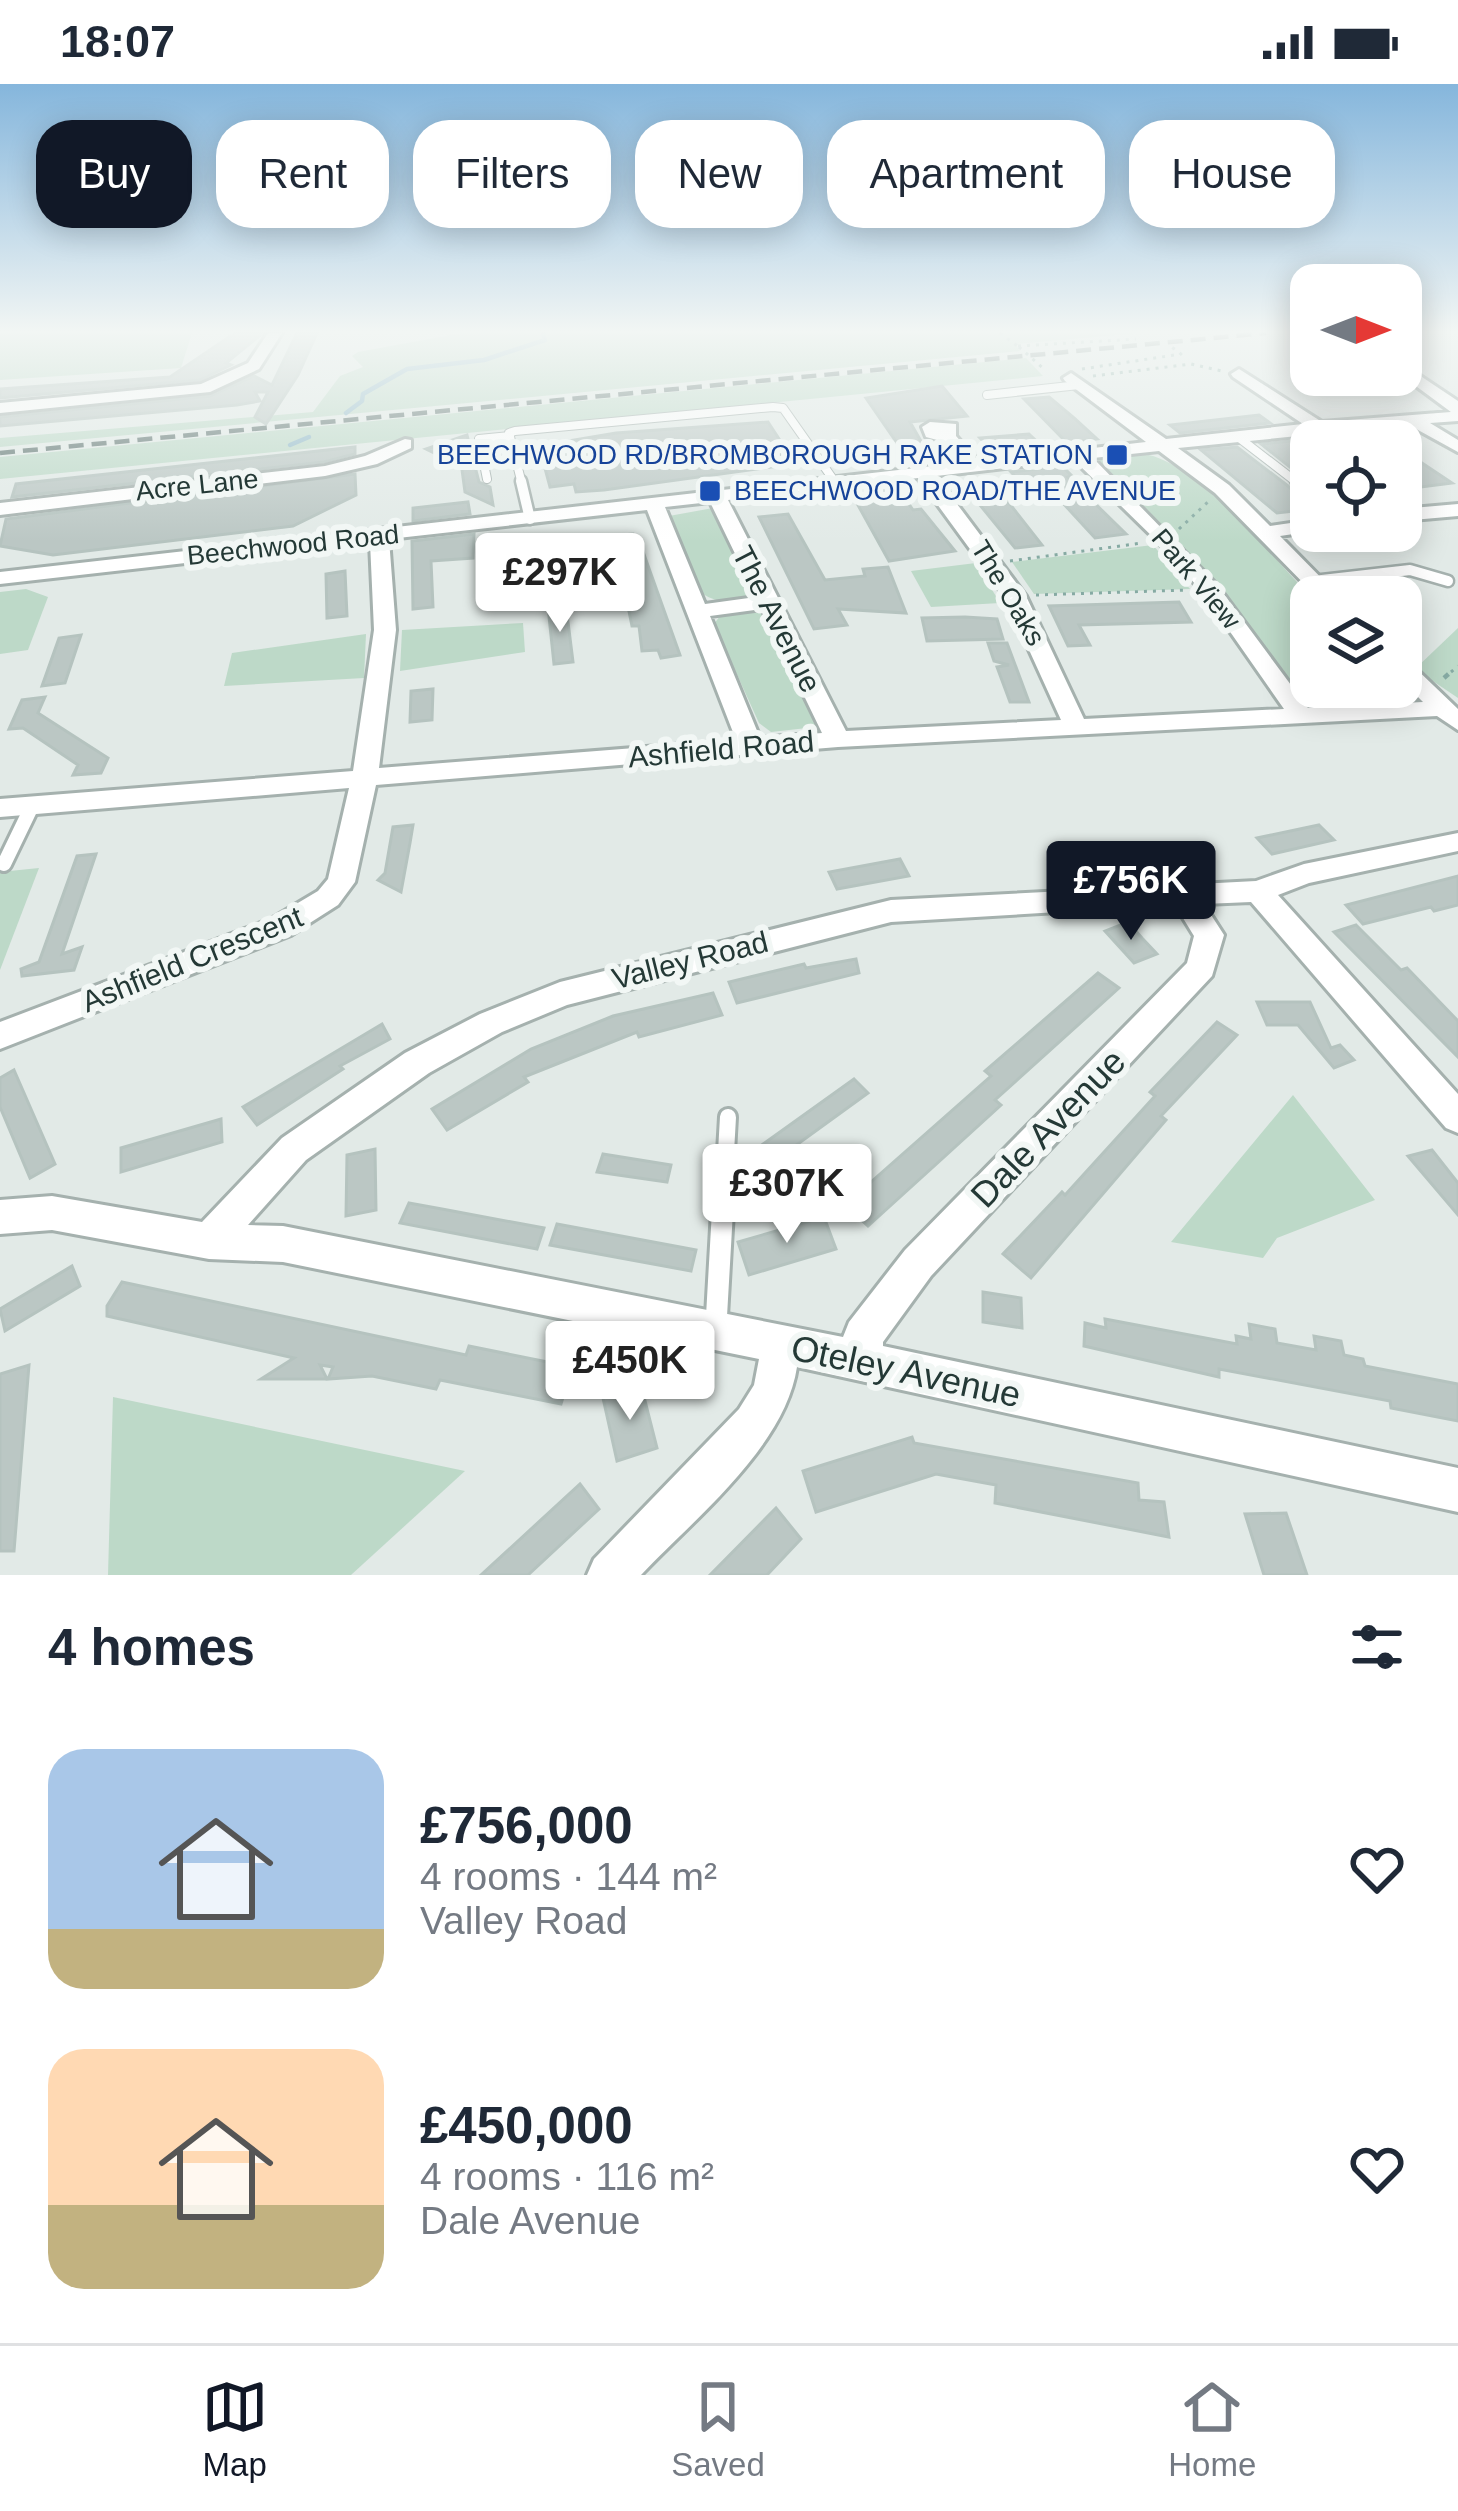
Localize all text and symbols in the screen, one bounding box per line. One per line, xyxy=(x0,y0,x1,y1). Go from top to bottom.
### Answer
text: 18:07 xyxy=(60,16,175,67)
chip: Buy xyxy=(36,120,192,228)
chip: Rent xyxy=(216,120,389,228)
chip: Filters xyxy=(413,120,611,228)
chip: New xyxy=(635,120,803,228)
chip: Apartment xyxy=(827,120,1105,228)
chip: House xyxy=(1129,120,1335,228)
north arrow xyxy=(1290,264,1422,396)
map controls xyxy=(1290,264,1422,708)
button: locate xyxy=(1290,420,1422,552)
place label: BEECHWOOD RD/BROMBOROUGH RAKE STATION xyxy=(437,440,1093,470)
marker: BEECHWOOD RD/BROMBOROUGH RAKE STATION xyxy=(1104,442,1130,468)
street label: Acre Lane xyxy=(134,464,260,506)
place label: BEECHWOOD ROAD/THE AVENUE xyxy=(734,476,1176,506)
marker: BEECHWOOD ROAD/THE AVENUE xyxy=(697,478,723,504)
street label: Beechwood Road xyxy=(185,519,401,571)
street label: Park View xyxy=(1146,523,1247,635)
pin: £297K xyxy=(476,533,644,635)
street label: The Oaks xyxy=(965,535,1051,651)
street label: The Avenue xyxy=(726,540,828,698)
text: £297K xyxy=(503,550,617,593)
button: layers xyxy=(1290,576,1422,708)
street label: Ashfield Road xyxy=(627,724,815,774)
pin: £756K xyxy=(1047,841,1215,943)
text: £756K xyxy=(1074,858,1188,901)
street label: Ashfield Crescent xyxy=(77,899,308,1018)
street label: Valley Road xyxy=(609,925,771,995)
street label: Dale Avenue xyxy=(963,1041,1133,1215)
pin: £307K xyxy=(703,1144,871,1246)
text: £307K xyxy=(730,1161,844,1204)
pin: £450K xyxy=(546,1321,714,1423)
street label: Oteley Avenue xyxy=(788,1327,1024,1415)
text: £450K xyxy=(573,1338,687,1381)
icon: filters xyxy=(1344,1614,1410,1680)
text: 4 homes xyxy=(48,1619,255,1676)
icon: home xyxy=(144,1797,288,1941)
text: £756,000 xyxy=(420,1797,633,1854)
icon: heart xyxy=(1344,1836,1410,1902)
text: 4 rooms · 144 m² xyxy=(420,1855,717,1898)
text: Valley Road xyxy=(420,1899,627,1942)
icon: home xyxy=(144,2097,288,2241)
text: £450,000 xyxy=(420,2097,633,2154)
icon: heart xyxy=(1344,2136,1410,2202)
text: 4 rooms · 116 m² xyxy=(420,2155,714,2198)
text: Dale Avenue xyxy=(420,2199,640,2242)
tab: Map xyxy=(202,2374,268,2484)
tab: Saved xyxy=(671,2374,765,2484)
tab: Home xyxy=(1168,2374,1256,2484)

